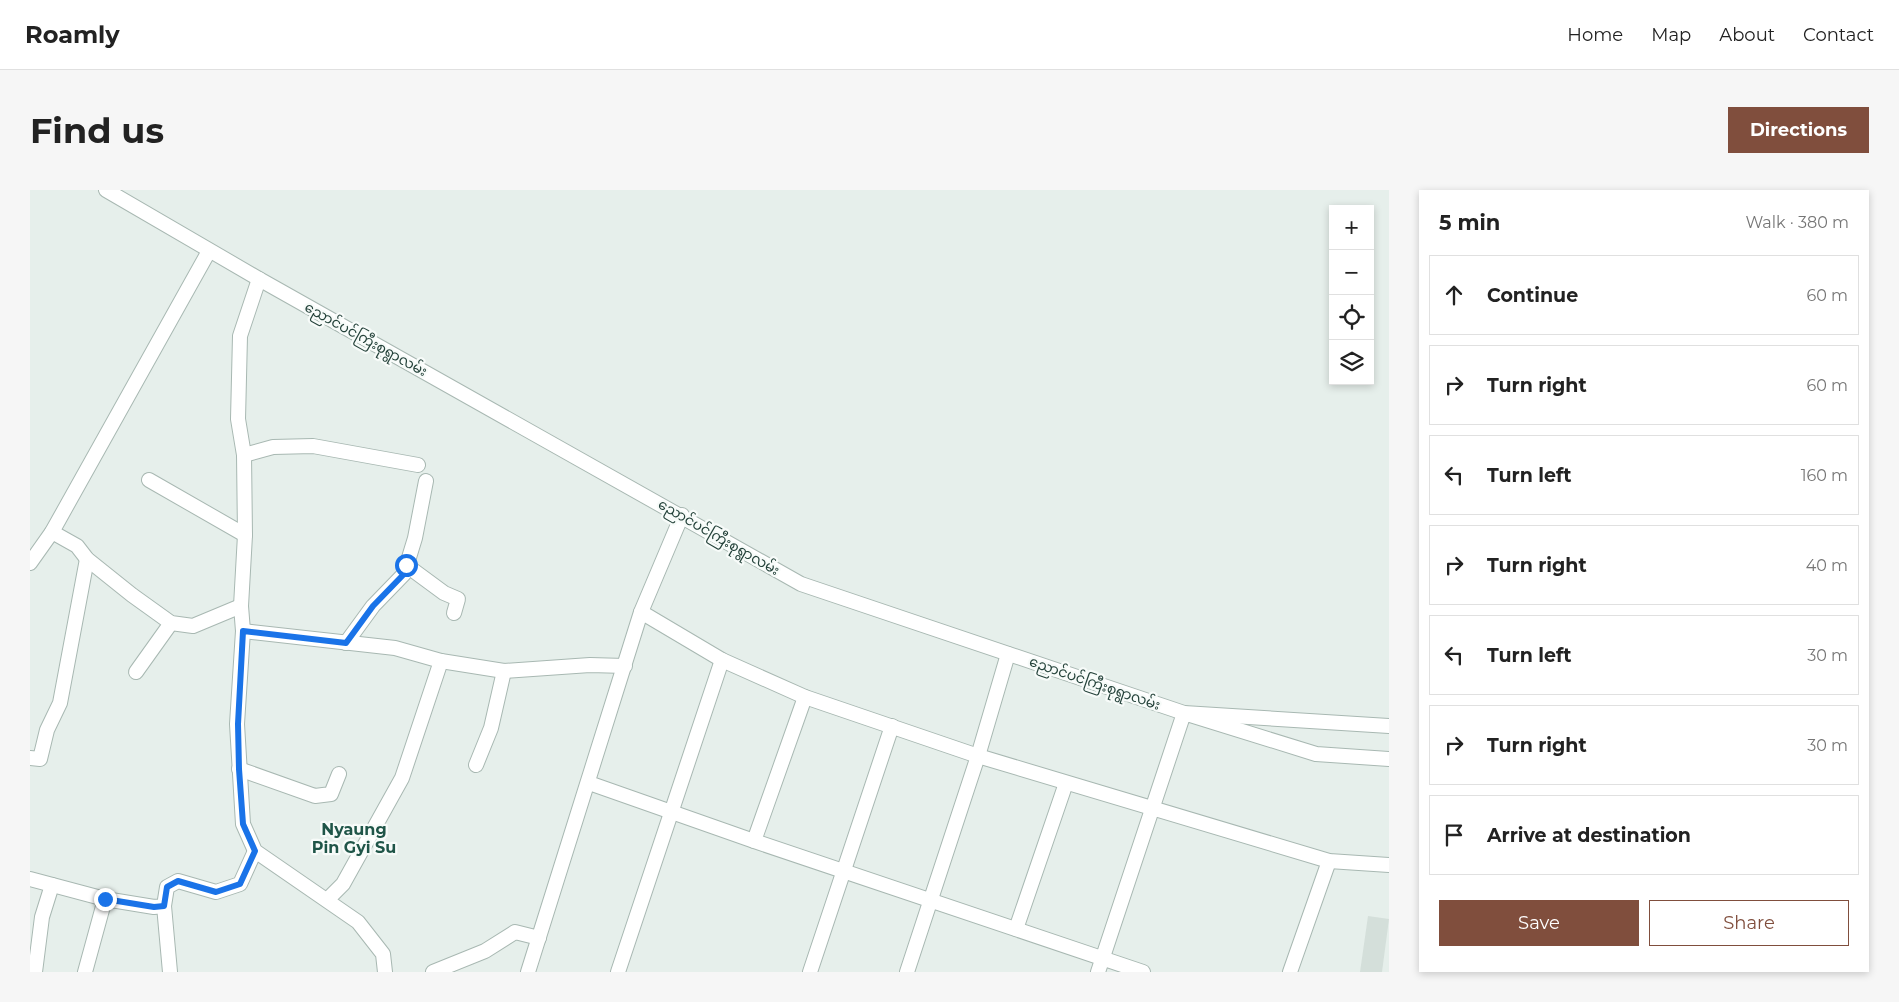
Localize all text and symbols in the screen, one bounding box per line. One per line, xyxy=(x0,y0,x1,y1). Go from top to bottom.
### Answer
text: Roamly xyxy=(25,20,120,49)
text: Home xyxy=(1567,24,1623,46)
text: Map xyxy=(1651,24,1691,46)
text: About xyxy=(1719,24,1775,46)
text: Contact xyxy=(1803,24,1874,46)
button: Directions xyxy=(1728,107,1869,153)
text: Find us xyxy=(30,109,164,152)
map controls xyxy=(1329,205,1374,385)
button: + xyxy=(1329,205,1374,250)
text: 5 min xyxy=(1439,210,1500,235)
text: Walk · 380 m xyxy=(1745,213,1849,232)
button: − xyxy=(1329,250,1374,295)
icon: ahead xyxy=(1440,281,1468,309)
text: Continue xyxy=(1487,284,1578,307)
text: 60 m xyxy=(1806,286,1848,305)
button: locate xyxy=(1329,295,1374,340)
street label: ညောင်ပင်ကြီးစုရွာလမ်း xyxy=(300,297,431,383)
button: layers xyxy=(1329,340,1374,385)
icon: right xyxy=(1440,371,1468,399)
text: Turn right xyxy=(1487,374,1587,397)
text: 60 m xyxy=(1806,376,1848,395)
icon: left xyxy=(1440,461,1468,489)
text: Turn left xyxy=(1487,464,1572,487)
text: 160 m xyxy=(1801,466,1848,485)
street label: ညောင်ပင်ကြီးစုရွာလမ်း xyxy=(653,494,784,582)
icon: right xyxy=(1440,551,1468,579)
route start xyxy=(395,554,418,577)
text: Turn right xyxy=(1487,554,1587,577)
text: 40 m xyxy=(1806,556,1848,575)
icon: left xyxy=(1440,641,1468,669)
text: Turn left xyxy=(1487,644,1572,667)
text: 30 m xyxy=(1807,646,1848,665)
street label: ညောင်ပင်ကြီးစုရွာလမ်း xyxy=(1026,651,1163,717)
icon: right xyxy=(1440,731,1468,759)
text: Turn right xyxy=(1487,734,1587,757)
text: 30 m xyxy=(1807,736,1848,755)
district label: Nyaung Pin Gyi Su xyxy=(312,820,396,857)
icon: arrive xyxy=(1440,821,1468,849)
text: Arrive at destination xyxy=(1487,824,1691,847)
route end xyxy=(94,888,117,911)
button: Save xyxy=(1439,900,1639,946)
button: Share xyxy=(1649,900,1849,946)

